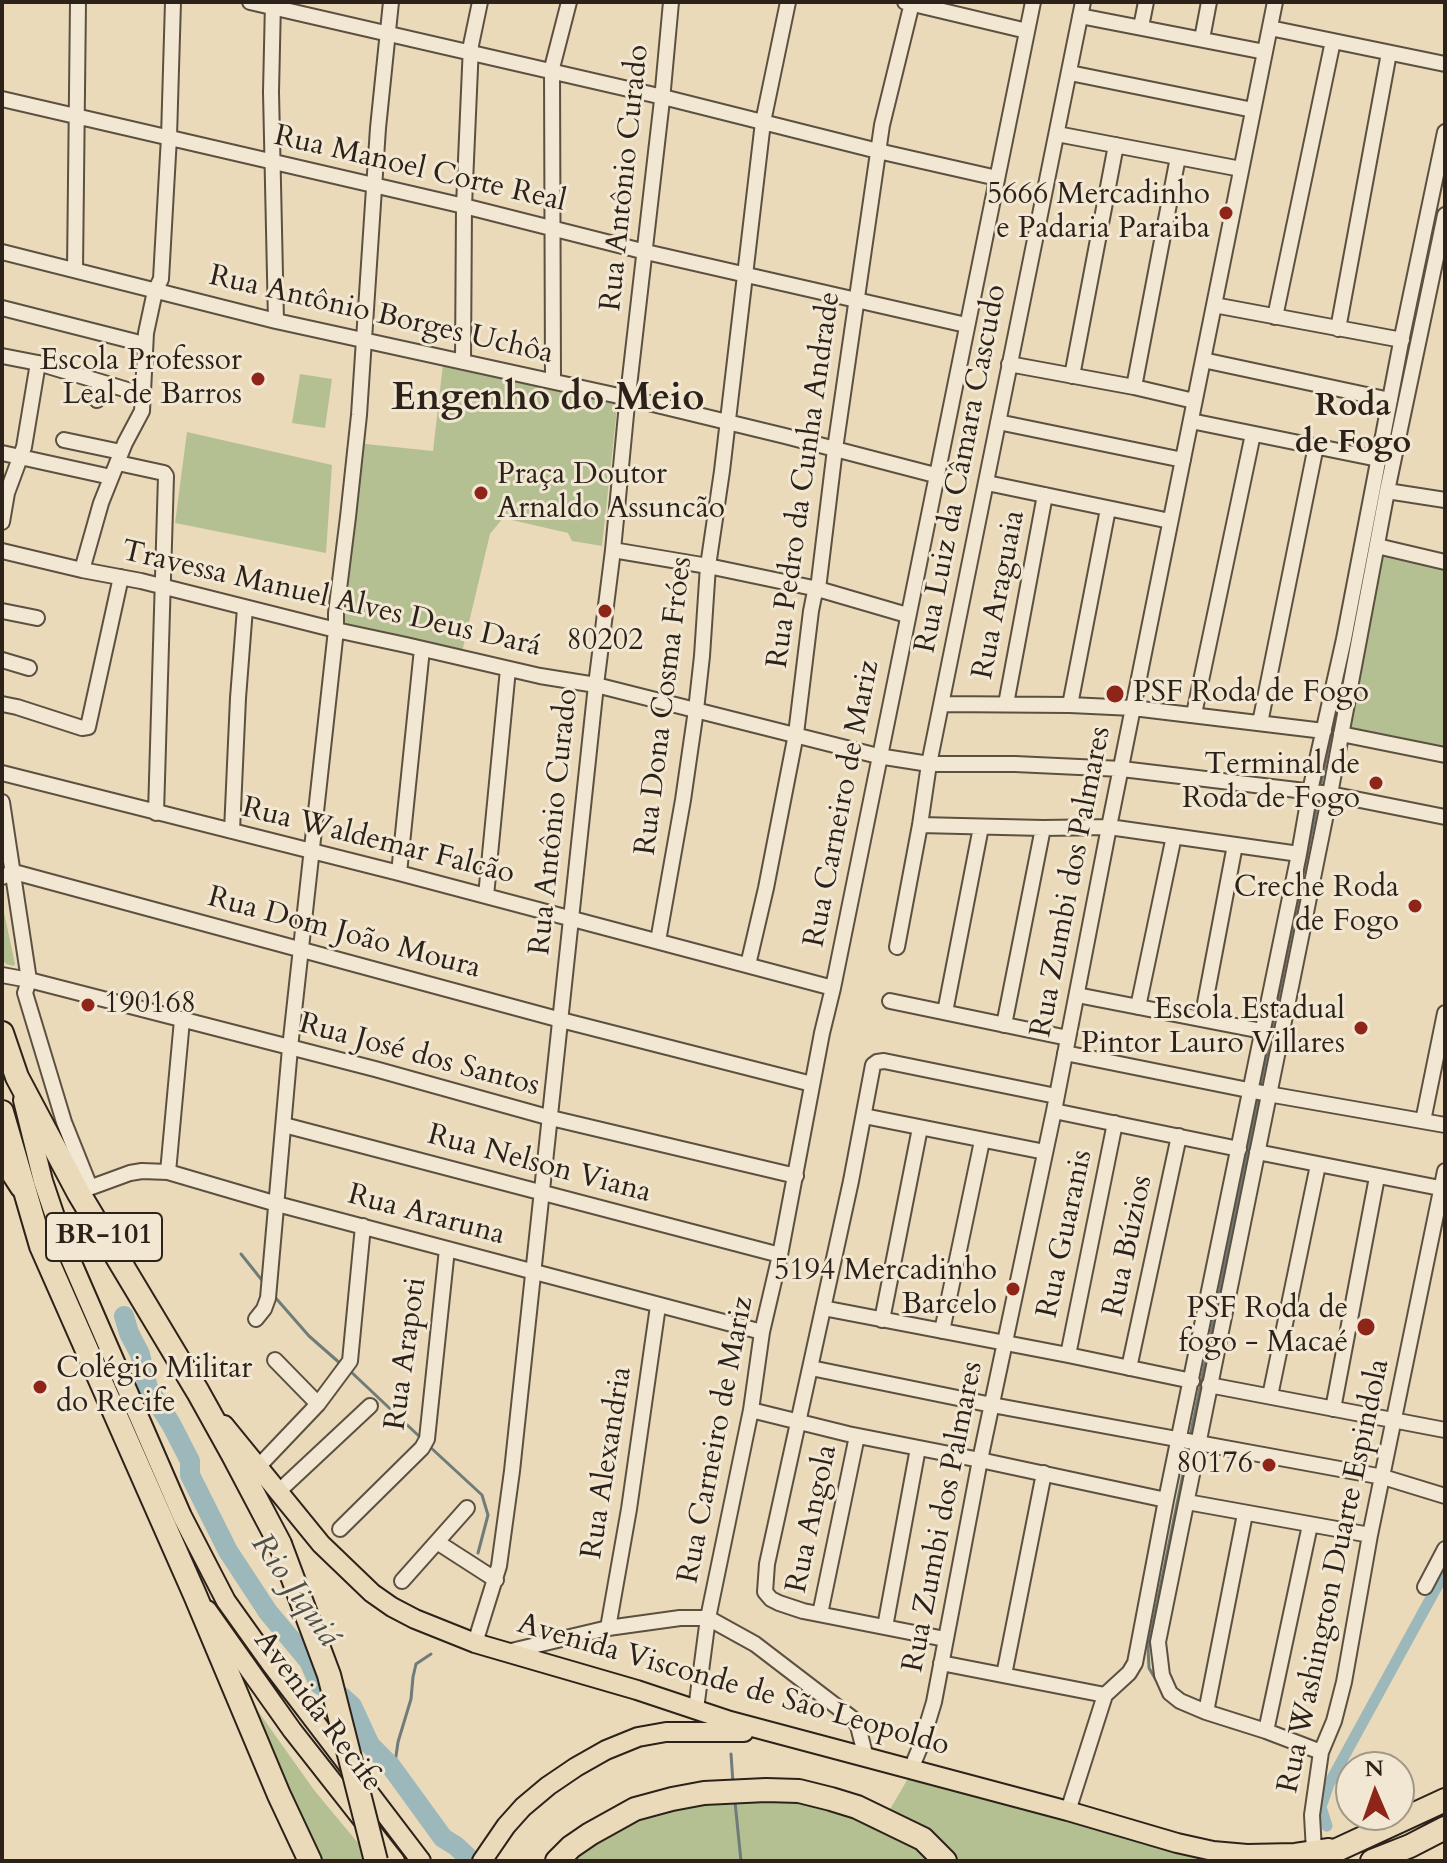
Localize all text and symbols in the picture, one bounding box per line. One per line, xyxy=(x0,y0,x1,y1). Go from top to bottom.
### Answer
street label: Rua Antônio Curado xyxy=(594,43,658,313)
street label: Rua Manoel Corte Real xyxy=(271,119,569,221)
place label: 5666 Mercadinho e Padaria Paraiba xyxy=(987,178,1210,248)
marker: 5666 Mercadinho e Padaria Paraiba xyxy=(1217,204,1235,222)
street label: Rua Antônio Borges Uchôa xyxy=(205,259,557,373)
street label: Rua Luiz da Câmara Cascudo xyxy=(909,282,1015,656)
street label: Rua Pedro da Cunha Andrade xyxy=(761,290,849,670)
place label: Escola Professor Leal de Barros xyxy=(40,344,242,414)
marker: Escola Professor Leal de Barros xyxy=(249,370,267,388)
district label: Engenho do Meio xyxy=(392,377,704,423)
district label: Roda de Fogo xyxy=(1295,389,1411,464)
place label: Praça Doutor Arnaldo Assuncão xyxy=(497,458,725,528)
marker: Praça Doutor Arnaldo Assuncão xyxy=(472,484,490,502)
street label: Rua Araguaia xyxy=(966,508,1034,682)
street label: Travessa Manuel Alves Deus Dará xyxy=(118,534,544,666)
street label: Rua Dona Cosma Fróes xyxy=(629,555,701,857)
marker: 80202 xyxy=(596,602,614,620)
place label: 80202 xyxy=(567,624,643,660)
street label: Rua Carneiro de Mariz xyxy=(798,658,888,950)
place label: PSF Roda de Fogo xyxy=(1133,676,1369,712)
marker: PSF Roda de Fogo xyxy=(1104,683,1126,705)
street label: Rua Antônio Curado xyxy=(523,687,587,957)
street label: Rua Zumbi dos Palmares xyxy=(1024,724,1120,1040)
place label: Terminal de Roda de Fogo xyxy=(1182,748,1360,818)
marker: Terminal de Roda de Fogo xyxy=(1367,774,1385,792)
street label: Rua Waldemar Falcão xyxy=(238,791,518,893)
place label: Creche Roda de Fogo xyxy=(1234,871,1399,942)
street label: Rua Dom João Moura xyxy=(204,880,484,988)
marker: Creche Roda de Fogo xyxy=(1406,897,1424,915)
place label: 190168 xyxy=(104,987,196,1023)
place label: Escola Estadual Pintor Lauro Villares xyxy=(1081,993,1345,1064)
marker: 190168 xyxy=(79,996,97,1014)
street label: Rua José dos Santos xyxy=(295,1007,543,1105)
marker: Escola Estadual Pintor Lauro Villares xyxy=(1352,1019,1370,1037)
street label: Rua Nelson Viana xyxy=(423,1118,655,1212)
street label: Rua Guaranis xyxy=(1031,1147,1101,1321)
street label: Rua Búzios xyxy=(1097,1172,1161,1320)
street label: Rua Araruna xyxy=(344,1178,508,1254)
road number: BR-101 xyxy=(46,1213,162,1261)
place label: 5194 Mercadinho Barcelo xyxy=(774,1254,997,1324)
street label: Rua Arapoti xyxy=(378,1275,436,1433)
marker: 5194 Mercadinho Barcelo xyxy=(1004,1280,1022,1298)
place label: PSF Roda de fogo - Macaé xyxy=(1179,1292,1348,1362)
street label: Rua Carneiro de Mariz xyxy=(672,1294,762,1586)
marker: PSF Roda de fogo - Macaé xyxy=(1355,1316,1377,1338)
place label: Colégio Militar do Recife xyxy=(56,1352,252,1422)
street label: Rua Washington Duarte Espindola xyxy=(1271,1356,1399,1796)
street label: Rua Zumbi dos Palmares xyxy=(896,1359,992,1675)
street label: Rua Alexandria xyxy=(575,1364,641,1562)
marker: Colégio Militar do Recife xyxy=(31,1378,49,1396)
street label: Rua Angola xyxy=(780,1442,846,1596)
place label: 80176 xyxy=(1176,1447,1253,1483)
marker: 80176 xyxy=(1260,1456,1278,1474)
water label: Rio Jiquiá xyxy=(241,1527,347,1655)
street label: Avenida Visconde de São Leopoldo xyxy=(513,1607,953,1765)
street label: Avenida Recife xyxy=(245,1625,389,1799)
north arrow xyxy=(1335,1751,1415,1831)
text: N xyxy=(1364,1754,1384,1784)

